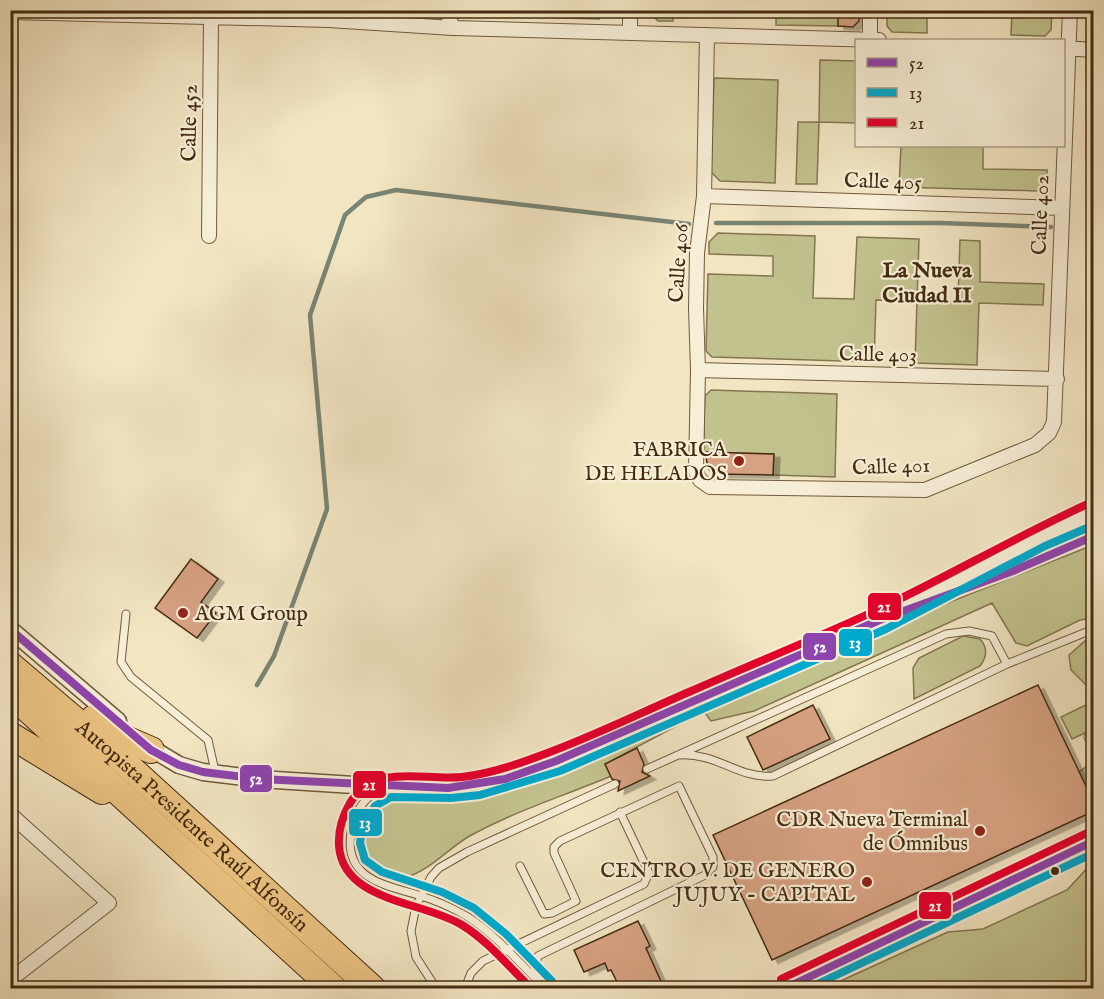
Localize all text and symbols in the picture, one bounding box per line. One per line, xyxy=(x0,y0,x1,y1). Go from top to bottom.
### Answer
legend xyxy=(855,39,1065,147)
text: 52 xyxy=(909,53,924,76)
text: 13 xyxy=(909,83,922,106)
street label: Calle 452 xyxy=(176,84,205,162)
text: 21 xyxy=(909,113,924,136)
street label: Calle 405 xyxy=(844,168,923,197)
street label: Calle 402 xyxy=(1027,174,1056,256)
street label: Calle 406 xyxy=(663,222,696,304)
district label: La Nueva Ciudad II xyxy=(882,257,972,310)
street label: Calle 403 xyxy=(839,341,917,370)
place label: FABRICA DE HELADOS xyxy=(585,437,728,488)
street label: Calle 401 xyxy=(852,453,931,482)
marker: FABRICA DE HELADOS xyxy=(732,454,746,468)
line badge: 21 xyxy=(867,592,902,621)
text: 21 xyxy=(877,598,891,618)
place label: AGM Group xyxy=(194,601,308,628)
marker: AGM Group xyxy=(176,606,190,620)
line badge: 13 xyxy=(838,628,873,657)
line badge: 52 xyxy=(802,632,837,661)
text: 13 xyxy=(849,634,861,654)
text: 52 xyxy=(813,638,827,658)
street label: Autopista Presidente Raúl Alfonsín xyxy=(68,714,314,939)
line badge: 52 xyxy=(239,764,273,793)
text: 52 xyxy=(249,770,263,790)
line badge: 21 xyxy=(352,770,387,799)
text: 21 xyxy=(362,776,376,796)
place label: CDR Nueva Terminal de Ómnibus xyxy=(776,807,968,858)
line badge: 13 xyxy=(348,808,383,837)
text: 13 xyxy=(359,814,371,834)
marker: CDR Nueva Terminal de Ómnibus xyxy=(973,824,987,838)
place label: CENTRO V. DE GENERO JUJUY - CAPITAL xyxy=(600,858,855,909)
unlabelled marker xyxy=(1049,865,1061,877)
marker: CENTRO V. DE GENERO JUJUY - CAPITAL xyxy=(860,875,874,889)
line badge: 21 xyxy=(918,891,952,920)
text: 21 xyxy=(928,897,942,917)

